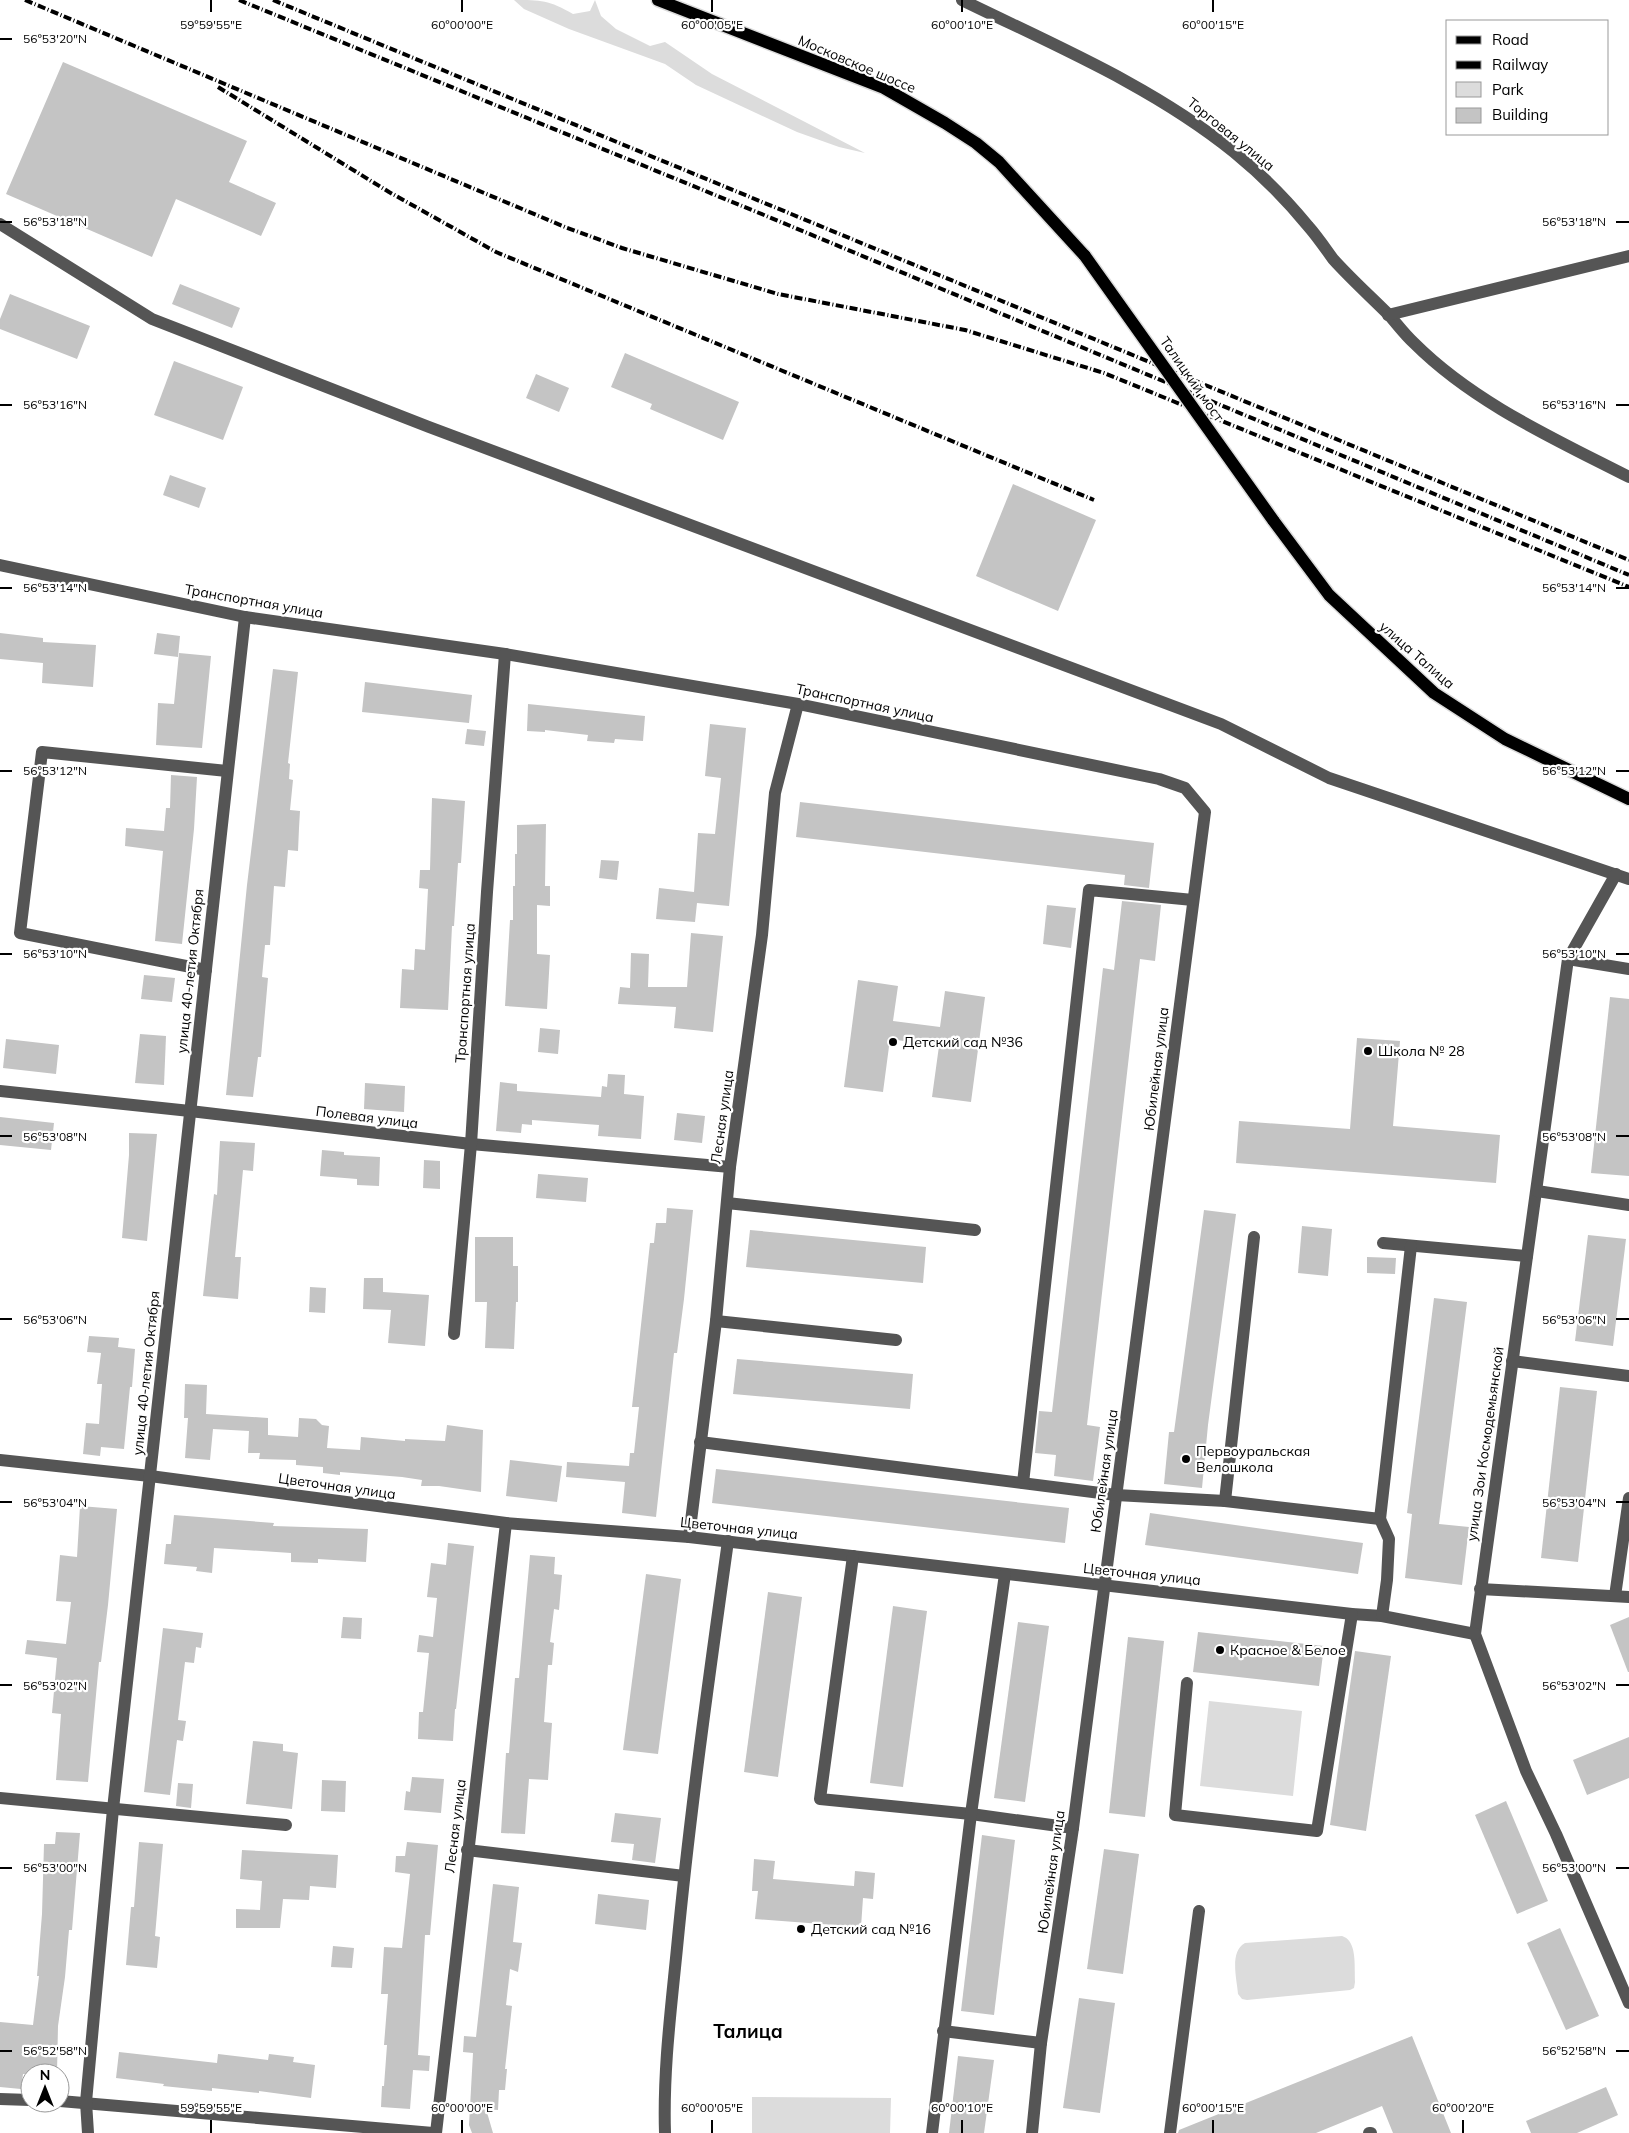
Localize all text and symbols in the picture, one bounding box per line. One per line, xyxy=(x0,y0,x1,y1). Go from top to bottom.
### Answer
text: 59°59'55"E xyxy=(180,17,242,32)
text: 60°00'00"E xyxy=(431,17,493,32)
text: 60°00'05"E xyxy=(681,17,743,32)
text: 60°00'10"E xyxy=(931,17,993,32)
text: 60°00'15"E xyxy=(1182,17,1244,32)
legend xyxy=(1446,20,1609,135)
text: Road xyxy=(1492,30,1529,49)
text: 56°53'20"N xyxy=(23,31,87,46)
street label: Московское шоссе xyxy=(795,31,919,97)
text: Railway xyxy=(1492,55,1548,74)
text: Park xyxy=(1492,80,1524,99)
street label: Торговая улица xyxy=(1184,93,1278,175)
text: Building xyxy=(1492,105,1548,124)
text: 56°53'18"N xyxy=(23,214,87,229)
text: 56°53'18"N xyxy=(1542,214,1606,229)
street label: Талицкий мост xyxy=(1156,333,1228,426)
text: 56°53'16"N xyxy=(23,397,87,412)
text: 56°53'16"N xyxy=(1542,397,1606,412)
text: 56°53'14"N xyxy=(23,580,87,595)
street label: Транспортная улица xyxy=(183,580,325,622)
text: 56°53'14"N xyxy=(1542,580,1606,595)
street label: улица Талица xyxy=(1376,617,1458,693)
street label: Транспортная улица xyxy=(794,680,936,726)
text: 56°53'12"N xyxy=(23,763,87,778)
text: 56°53'12"N xyxy=(1542,763,1606,778)
street label: улица 40-летия Октября xyxy=(172,888,208,1054)
street label: Транспортная улица xyxy=(451,922,479,1064)
text: 56°53'10"N xyxy=(23,946,87,961)
text: 56°53'10"N xyxy=(1542,946,1606,961)
street label: Юбилейная улица xyxy=(1139,1006,1173,1132)
place label: Детский сад №36 xyxy=(903,1033,1023,1051)
marker: Детский сад №36 xyxy=(887,1036,899,1048)
place label: Школа № 28 xyxy=(1378,1042,1465,1060)
marker: Школа № 28 xyxy=(1362,1045,1374,1057)
street label: Лесная улица xyxy=(707,1069,737,1165)
street label: Полевая улица xyxy=(315,1102,419,1132)
text: 56°53'08"N xyxy=(23,1129,87,1144)
text: 56°53'08"N xyxy=(1542,1129,1606,1144)
street label: улица 40-летия Октября xyxy=(128,1290,164,1456)
text: 56°53'06"N xyxy=(23,1312,87,1327)
text: 56°53'06"N xyxy=(1542,1312,1606,1327)
street label: улица Зои Космодемьянской xyxy=(1462,1346,1508,1542)
street label: Юбилейная улица xyxy=(1086,1408,1122,1534)
place label: Первоуральская Велошкола xyxy=(1196,1442,1310,1476)
marker: Первоуральская Велошкола xyxy=(1180,1453,1192,1465)
street label: Цветочная улица xyxy=(277,1469,397,1503)
text: 56°53'04"N xyxy=(23,1495,87,1510)
text: 56°53'04"N xyxy=(1542,1495,1606,1510)
street label: Цветочная улица xyxy=(679,1513,799,1543)
street label: Цветочная улица xyxy=(1082,1559,1202,1589)
place label: Красное & Белое xyxy=(1230,1641,1346,1659)
marker: Красное & Белое xyxy=(1214,1644,1226,1656)
text: 56°53'02"N xyxy=(23,1678,87,1693)
text: 56°53'02"N xyxy=(1542,1678,1606,1693)
street label: Лесная улица xyxy=(440,1778,470,1874)
street label: Юбилейная улица xyxy=(1033,1809,1069,1935)
text: 56°53'00"N xyxy=(23,1860,87,1875)
text: 56°53'00"N xyxy=(1542,1860,1606,1875)
place label: Детский сад №16 xyxy=(811,1920,931,1938)
marker: Детский сад №16 xyxy=(795,1923,807,1935)
district label: Талица xyxy=(713,2019,783,2043)
text: 56°52'58"N xyxy=(23,2043,87,2058)
text: 56°52'58"N xyxy=(1542,2043,1606,2058)
north arrow xyxy=(20,2063,70,2113)
text: N xyxy=(40,2066,50,2084)
text: 59°59'55"E xyxy=(180,2100,242,2115)
text: 60°00'00"E xyxy=(431,2100,493,2115)
text: 60°00'05"E xyxy=(681,2100,743,2115)
text: 60°00'10"E xyxy=(931,2100,993,2115)
text: 60°00'15"E xyxy=(1182,2100,1244,2115)
text: 60°00'20"E xyxy=(1432,2100,1494,2115)

